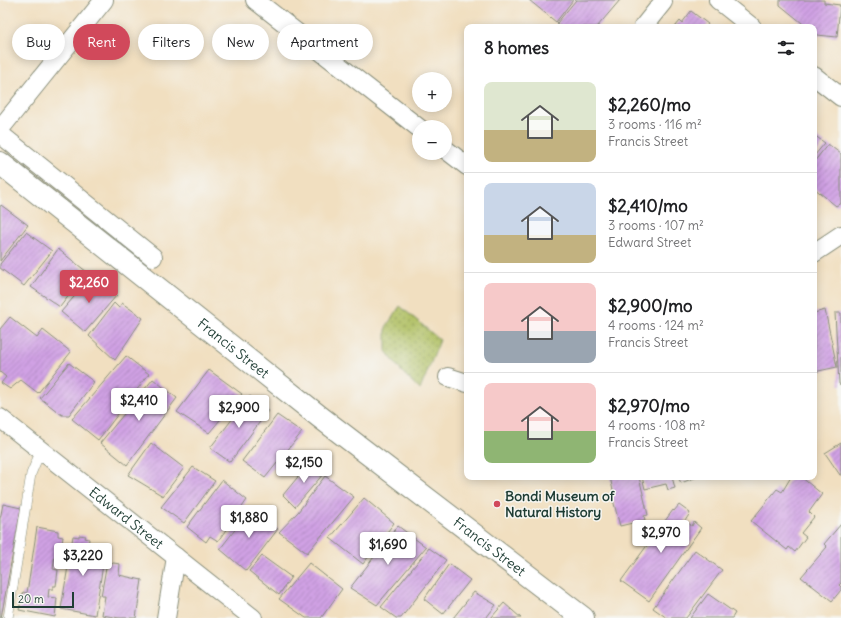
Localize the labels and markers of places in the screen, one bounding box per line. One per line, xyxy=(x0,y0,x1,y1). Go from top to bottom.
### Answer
pin: $2,260 xyxy=(56,270,122,304)
pin: $2,410 xyxy=(106,388,172,422)
pin: $2,900 xyxy=(206,395,272,429)
pin: $2,150 xyxy=(271,450,337,484)
place label: Bondi Museum of Natural History xyxy=(505,487,616,521)
marker: Bondi Museum of Natural History xyxy=(492,499,502,509)
pin: $1,880 xyxy=(216,505,282,539)
pin: $2,970 xyxy=(628,520,694,554)
pin: $1,690 xyxy=(355,532,421,566)
pin: $3,220 xyxy=(50,543,116,577)

